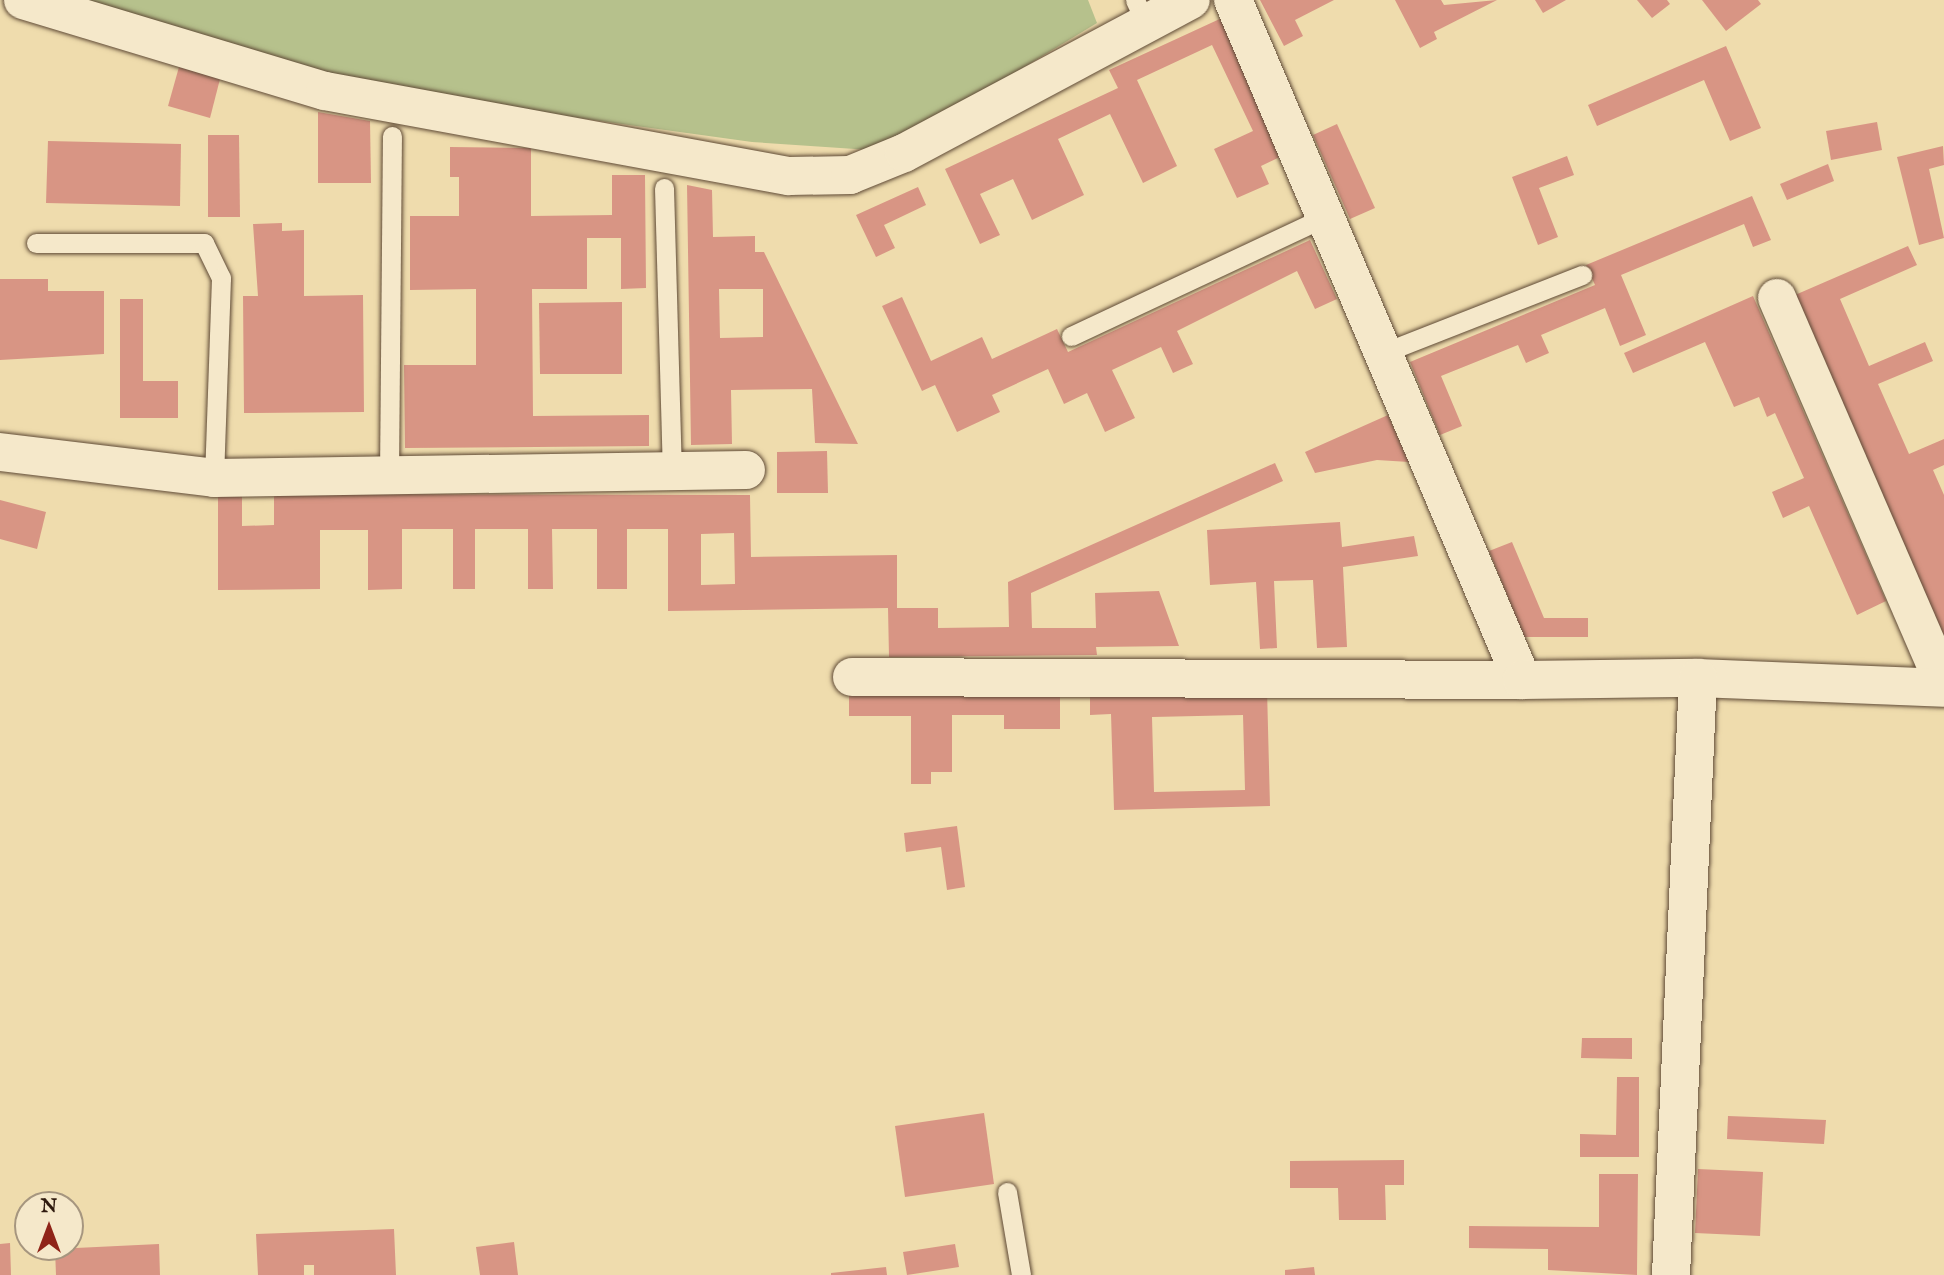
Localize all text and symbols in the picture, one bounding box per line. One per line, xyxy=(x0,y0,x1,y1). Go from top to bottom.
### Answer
north arrow xyxy=(14,1191,84,1261)
text: N xyxy=(41,1195,57,1219)

